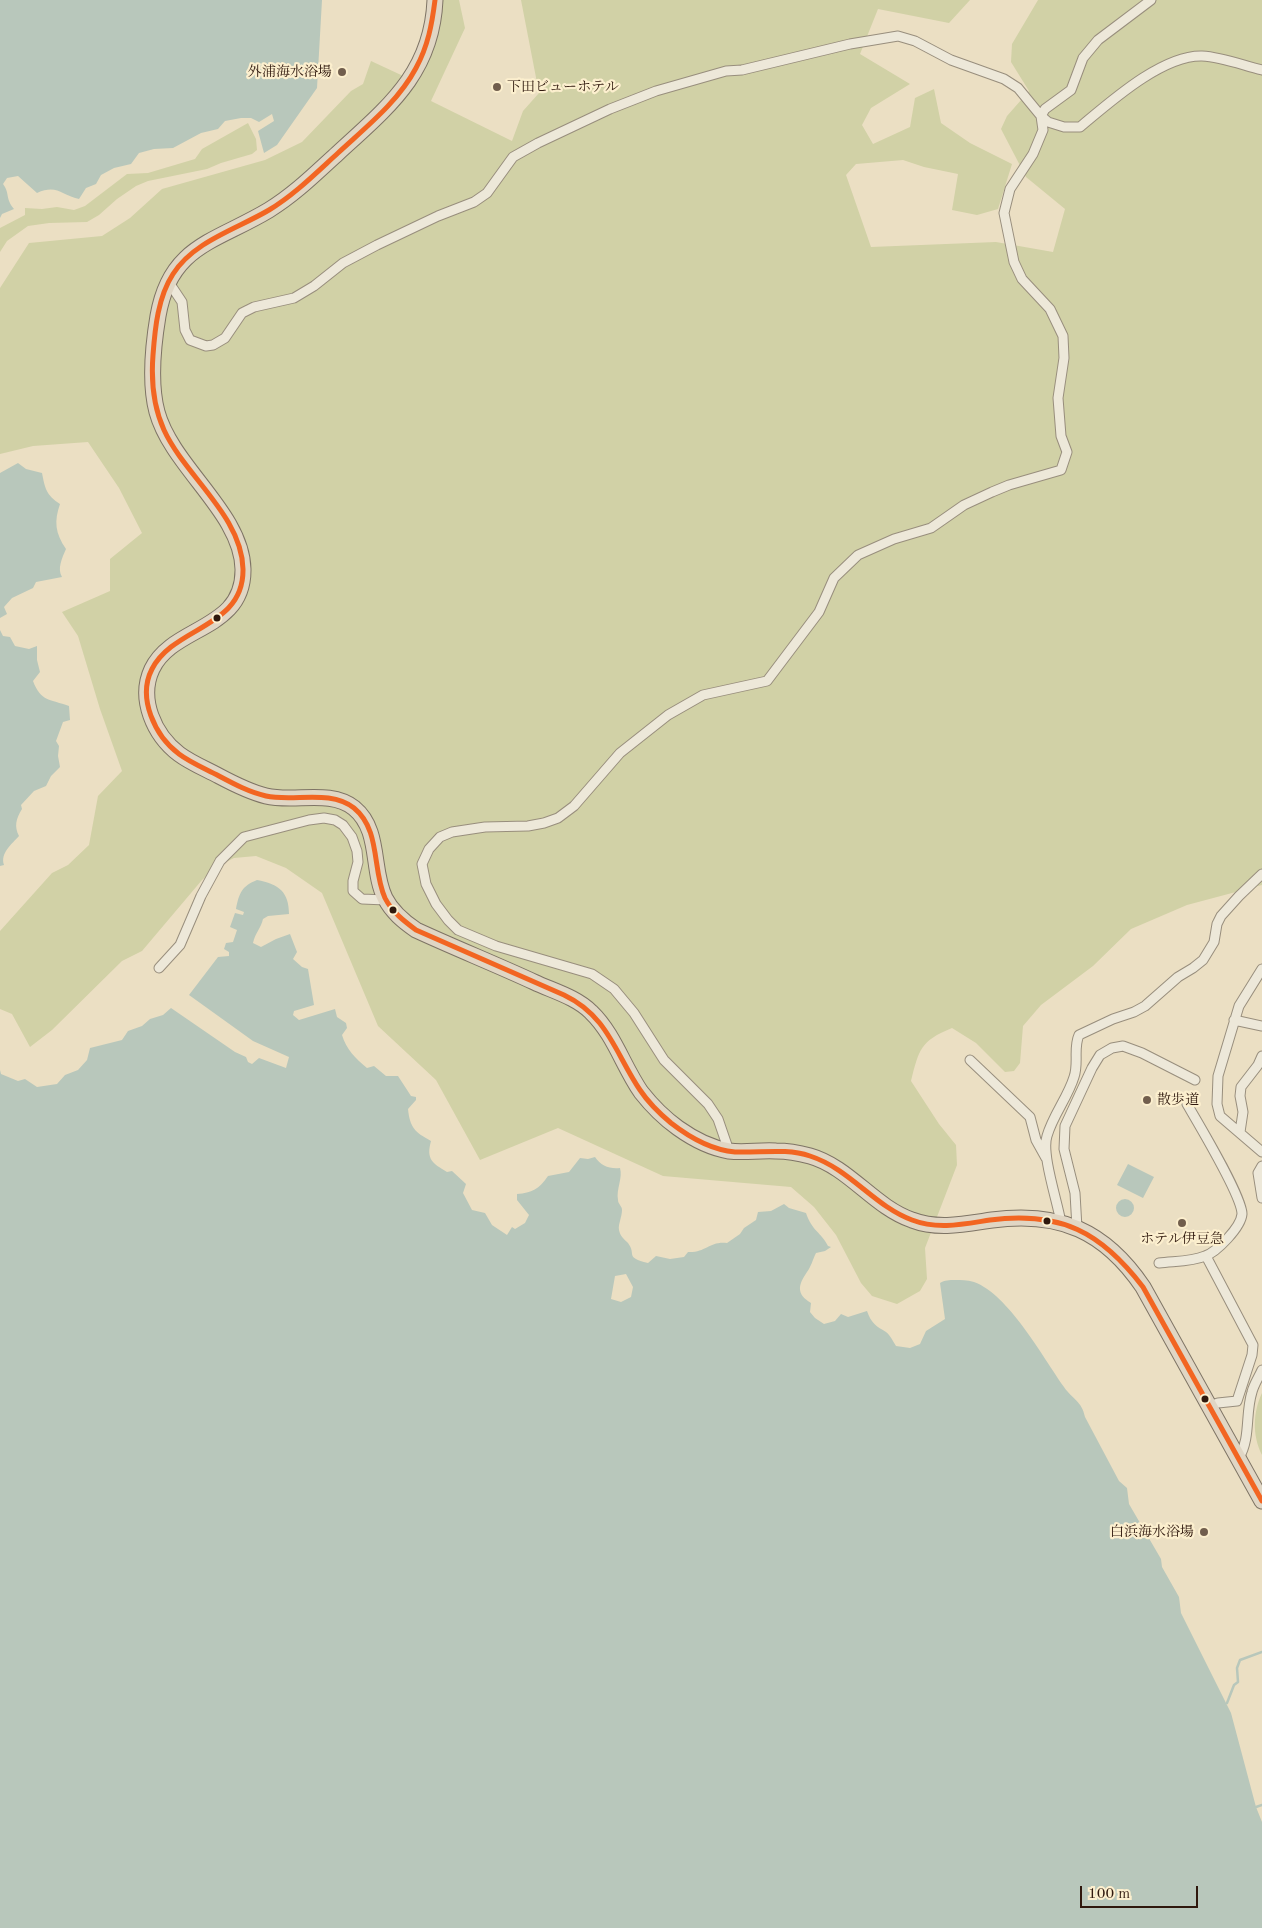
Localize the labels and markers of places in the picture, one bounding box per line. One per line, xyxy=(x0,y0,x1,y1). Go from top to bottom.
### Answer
place label: 外浦海水浴場 xyxy=(248,64,332,80)
marker: 外浦海水浴場 xyxy=(336,66,348,78)
place label: 下田ビューホテル xyxy=(507,79,619,95)
marker: 下田ビューホテル xyxy=(491,81,503,93)
unlabelled marker xyxy=(212,613,222,623)
unlabelled marker xyxy=(388,905,398,915)
place label: 散歩道 xyxy=(1157,1092,1199,1108)
marker: 散歩道 xyxy=(1141,1094,1153,1106)
unlabelled marker xyxy=(1042,1216,1052,1226)
marker: ホテル伊豆急 xyxy=(1176,1217,1188,1229)
place label: ホテル伊豆急 xyxy=(1140,1231,1224,1247)
unlabelled marker xyxy=(1200,1394,1210,1404)
place label: 白浜海水浴場 xyxy=(1110,1524,1194,1540)
marker: 白浜海水浴場 xyxy=(1198,1526,1210,1538)

